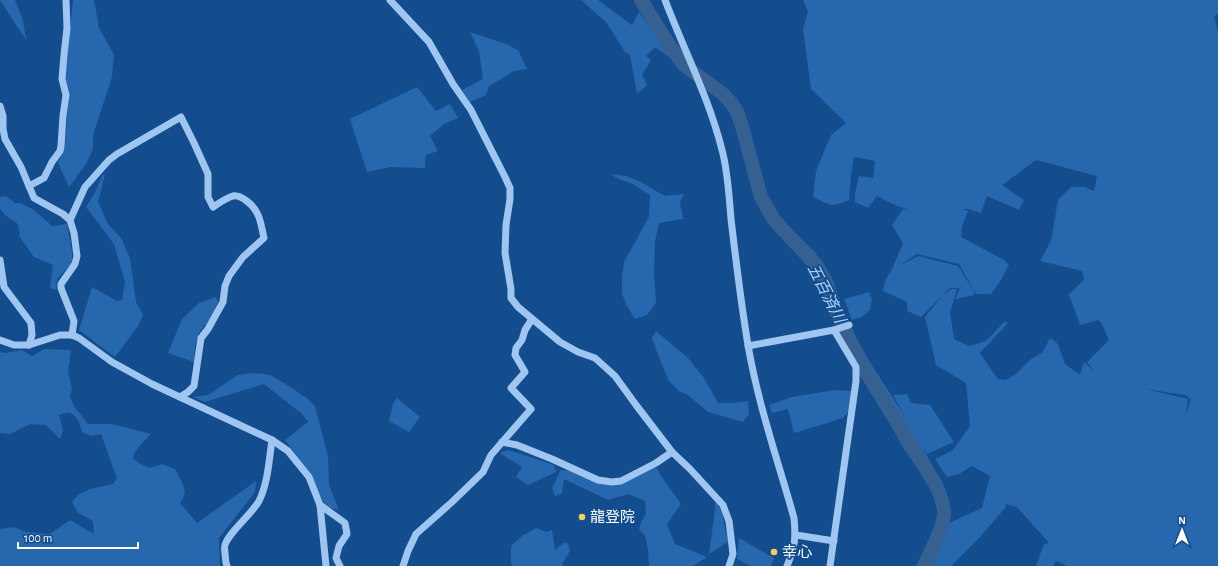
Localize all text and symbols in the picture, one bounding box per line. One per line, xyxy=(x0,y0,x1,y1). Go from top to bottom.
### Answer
water label: 五百済川 xyxy=(804,261,850,327)
place label: 龍登院 xyxy=(590,509,635,525)
north arrow xyxy=(1162,510,1202,550)
marker: 龍登院 xyxy=(577,512,587,522)
text: N xyxy=(1178,515,1186,526)
scale bar xyxy=(18,524,138,550)
text: 100 m xyxy=(24,532,52,544)
place label: 幸心 xyxy=(782,544,812,560)
marker: 幸心 xyxy=(769,547,779,557)

